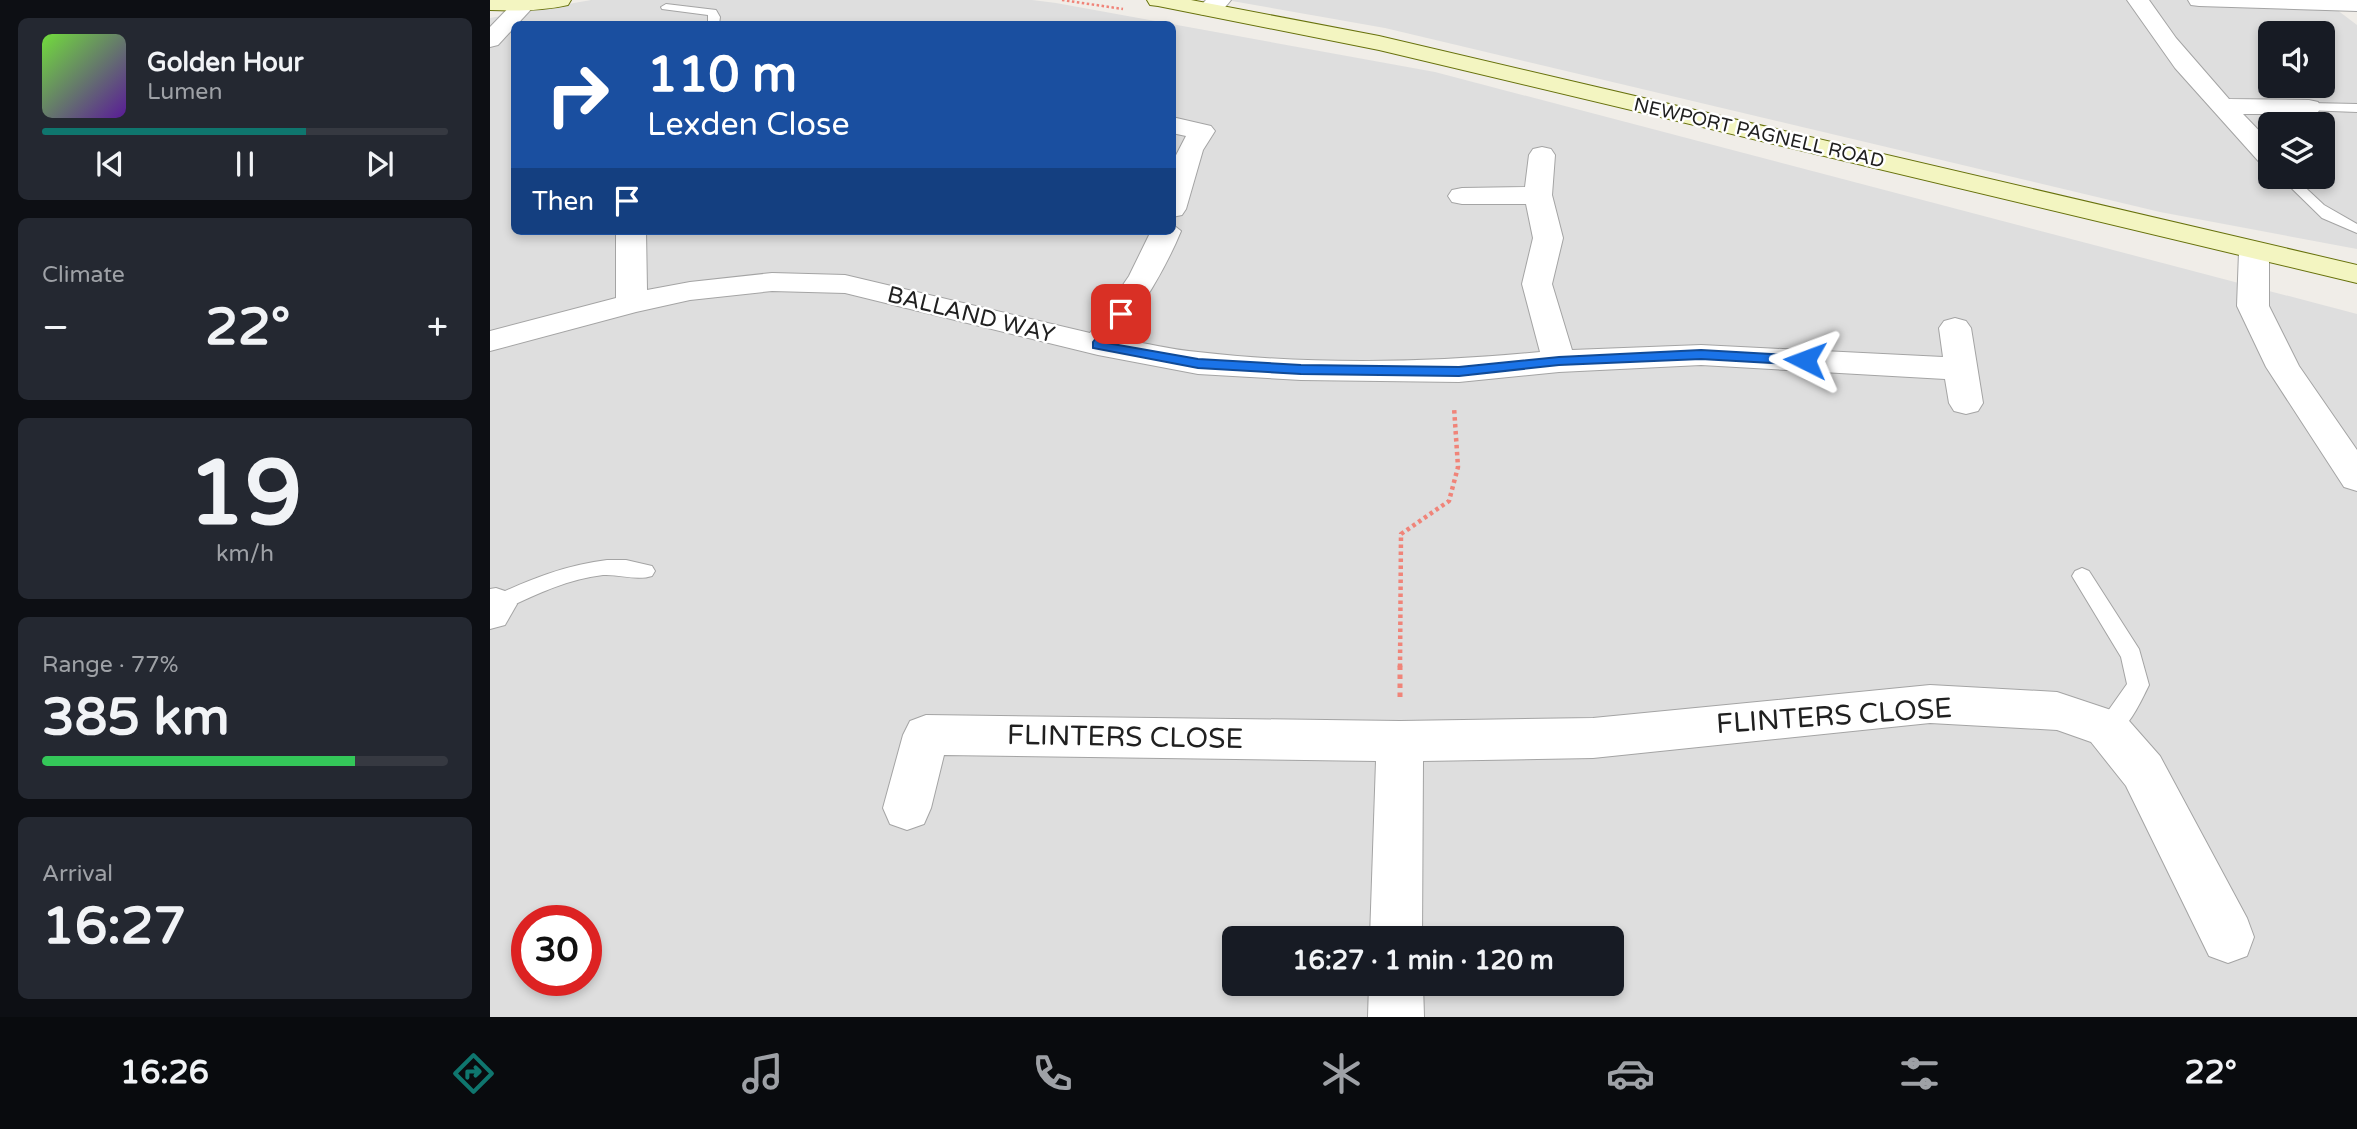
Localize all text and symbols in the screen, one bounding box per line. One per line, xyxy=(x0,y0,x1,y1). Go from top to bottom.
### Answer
map controls xyxy=(2258,21,2335,189)
button: sound xyxy=(2258,21,2335,98)
text: 110 m xyxy=(647,46,797,105)
text: Golden Hour xyxy=(147,47,304,78)
icon: right xyxy=(532,49,623,140)
text: Lumen xyxy=(147,78,222,106)
street label: NEWPORT PAGNELL ROAD xyxy=(1632,93,1886,173)
text: Lexden Close xyxy=(647,106,850,144)
button: layers xyxy=(2258,112,2335,189)
icon: previous xyxy=(91,145,129,183)
icon: pause xyxy=(226,145,264,183)
icon: next xyxy=(361,145,399,183)
icon: arrive xyxy=(608,182,646,220)
text: Then xyxy=(532,186,594,217)
text: Climate xyxy=(42,261,125,289)
street label: BALLAND WAY xyxy=(884,281,1058,349)
pin xyxy=(1091,284,1151,344)
icon: arrive xyxy=(1102,295,1140,333)
text: 22° xyxy=(205,296,290,359)
text: − xyxy=(42,305,69,351)
text: + xyxy=(427,305,448,351)
position arrow xyxy=(1768,323,1842,397)
text: 19 xyxy=(188,439,302,549)
text: km/h xyxy=(216,540,274,568)
text: Range · 77% xyxy=(42,651,178,679)
text: 385 km xyxy=(42,686,230,749)
street label: FLINTERS CLOSE xyxy=(1715,691,1953,741)
street label: FLINTERS CLOSE xyxy=(1007,718,1243,756)
text: Arrival xyxy=(42,860,113,888)
text: 16:27 xyxy=(42,895,186,958)
speed limit sign: 30 xyxy=(511,905,602,996)
text: 16:27 · 1 min · 120 m xyxy=(1292,945,1554,976)
icon: directions xyxy=(449,1049,498,1098)
icon: music xyxy=(738,1049,787,1098)
icon: phone xyxy=(1028,1049,1077,1098)
icon: climate xyxy=(1317,1049,1366,1098)
icon: car xyxy=(1606,1049,1655,1098)
icon: filters xyxy=(1895,1049,1944,1098)
text: 16:26 xyxy=(120,1054,209,1092)
text: 22° xyxy=(2184,1054,2237,1092)

